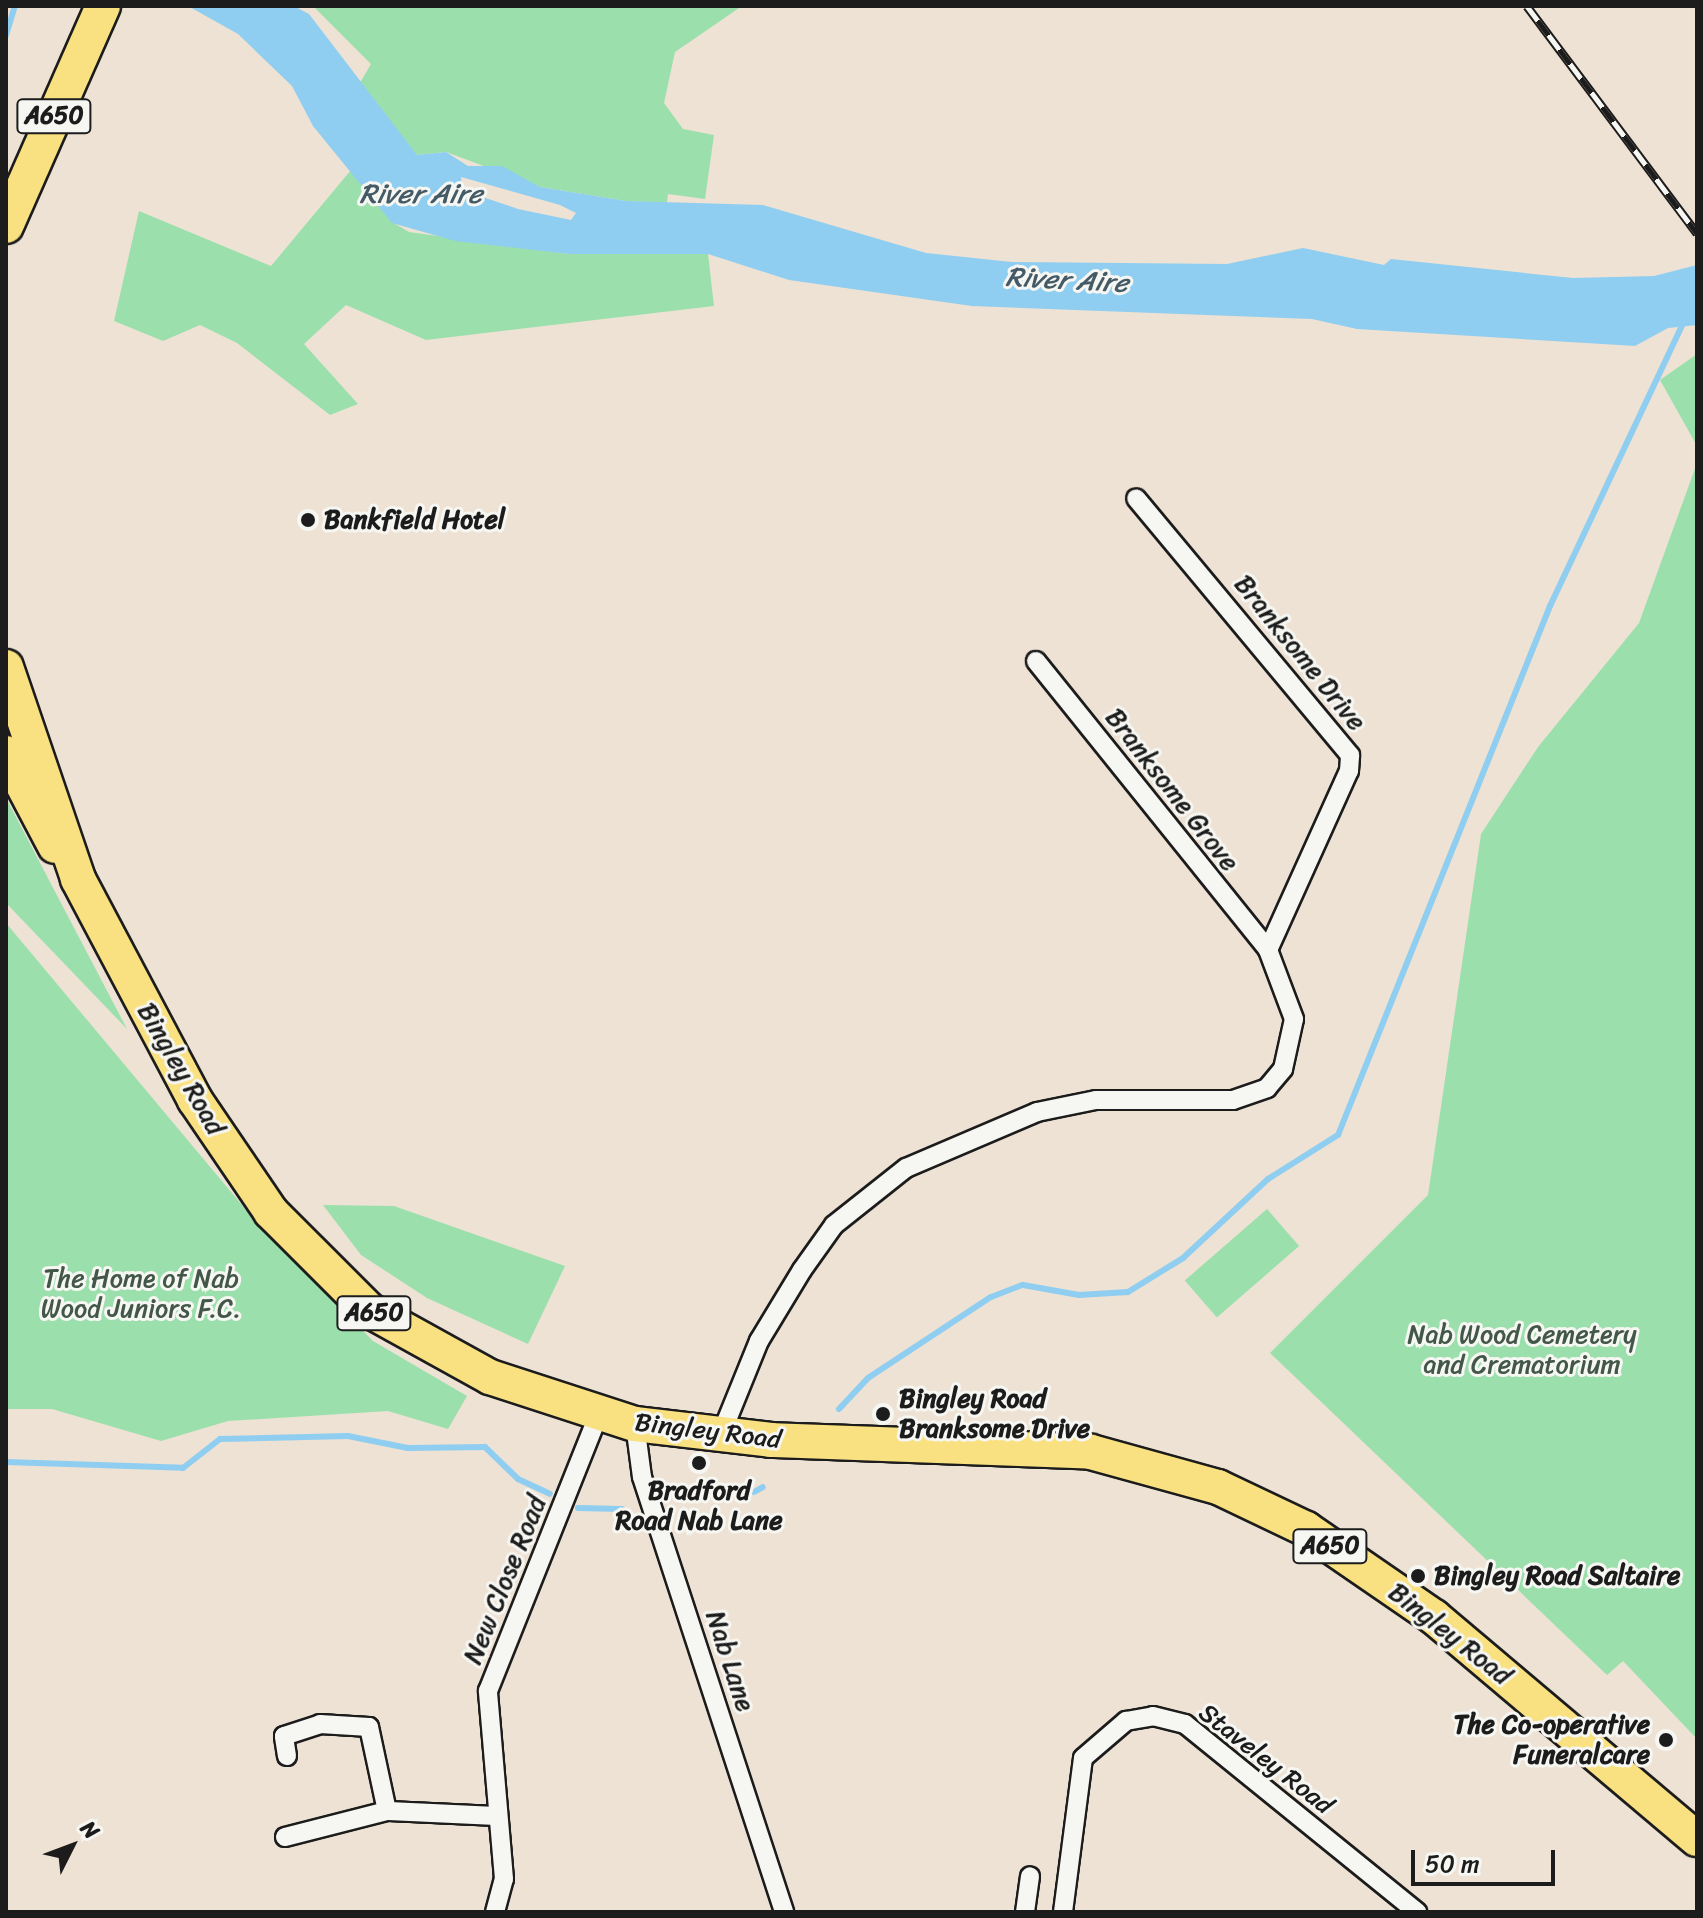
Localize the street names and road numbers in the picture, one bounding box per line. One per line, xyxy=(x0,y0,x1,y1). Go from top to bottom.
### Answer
road number: A650 xyxy=(16,96,92,136)
street label: Branksome Drive xyxy=(1228,569,1372,737)
street label: Branksome Grove xyxy=(1099,702,1245,878)
street label: Bingley Road xyxy=(131,997,231,1141)
road number: A650 xyxy=(336,1293,412,1333)
street label: Bingley Road xyxy=(633,1407,783,1455)
street label: New Close Road xyxy=(457,1490,553,1670)
road number: A650 xyxy=(1292,1526,1368,1566)
street label: Bingley Road xyxy=(1382,1576,1518,1692)
street label: Nab Lane xyxy=(699,1606,761,1716)
street label: Staveley Road xyxy=(1193,1697,1339,1821)

